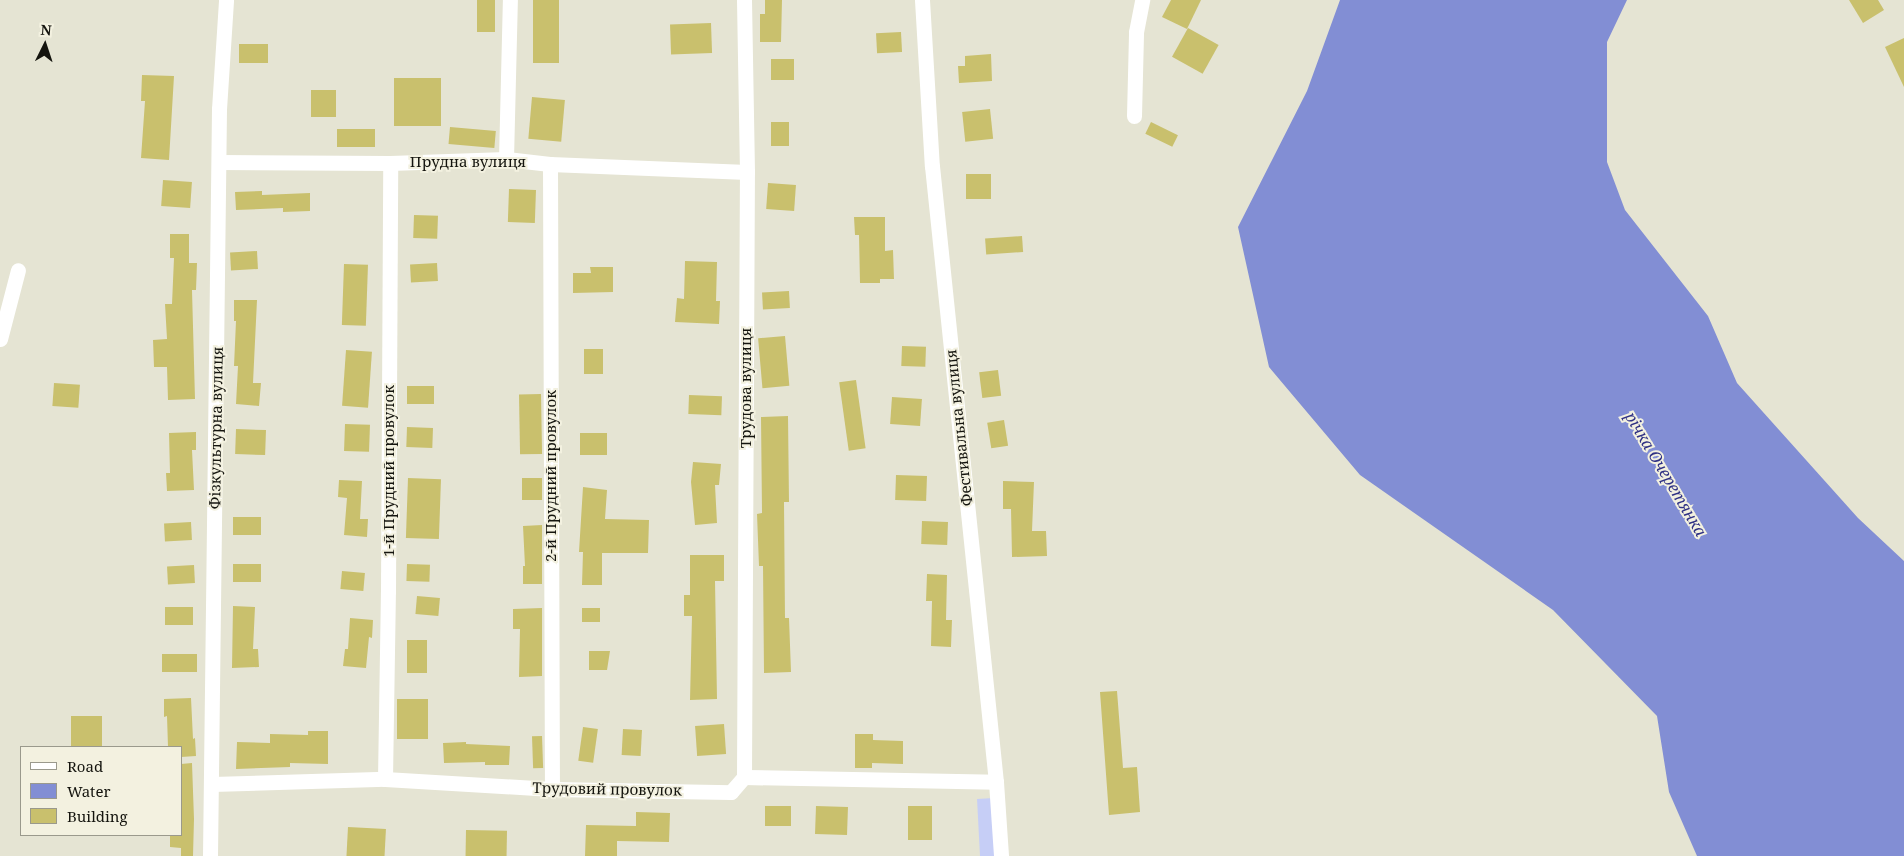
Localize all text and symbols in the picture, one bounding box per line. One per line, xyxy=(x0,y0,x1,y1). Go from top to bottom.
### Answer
north arrow xyxy=(20,20,70,70)
text: N xyxy=(40,20,52,39)
street label: Прудна вулиця xyxy=(410,153,526,171)
street label: Трудова вулиця xyxy=(737,328,755,448)
street label: Фізкультурна вулиця xyxy=(206,346,226,510)
street label: Фестивальна вулиця xyxy=(942,349,976,507)
street label: 1-й Прудний провулок xyxy=(380,385,398,557)
street label: 2-й Прудний провулок xyxy=(542,390,560,562)
water label: річка Очеретянка xyxy=(1621,408,1711,540)
legend xyxy=(20,746,182,836)
text: Road xyxy=(67,756,103,776)
street label: Трудовий провулок xyxy=(532,779,682,799)
text: Water xyxy=(67,781,110,801)
text: Building xyxy=(67,806,128,826)

